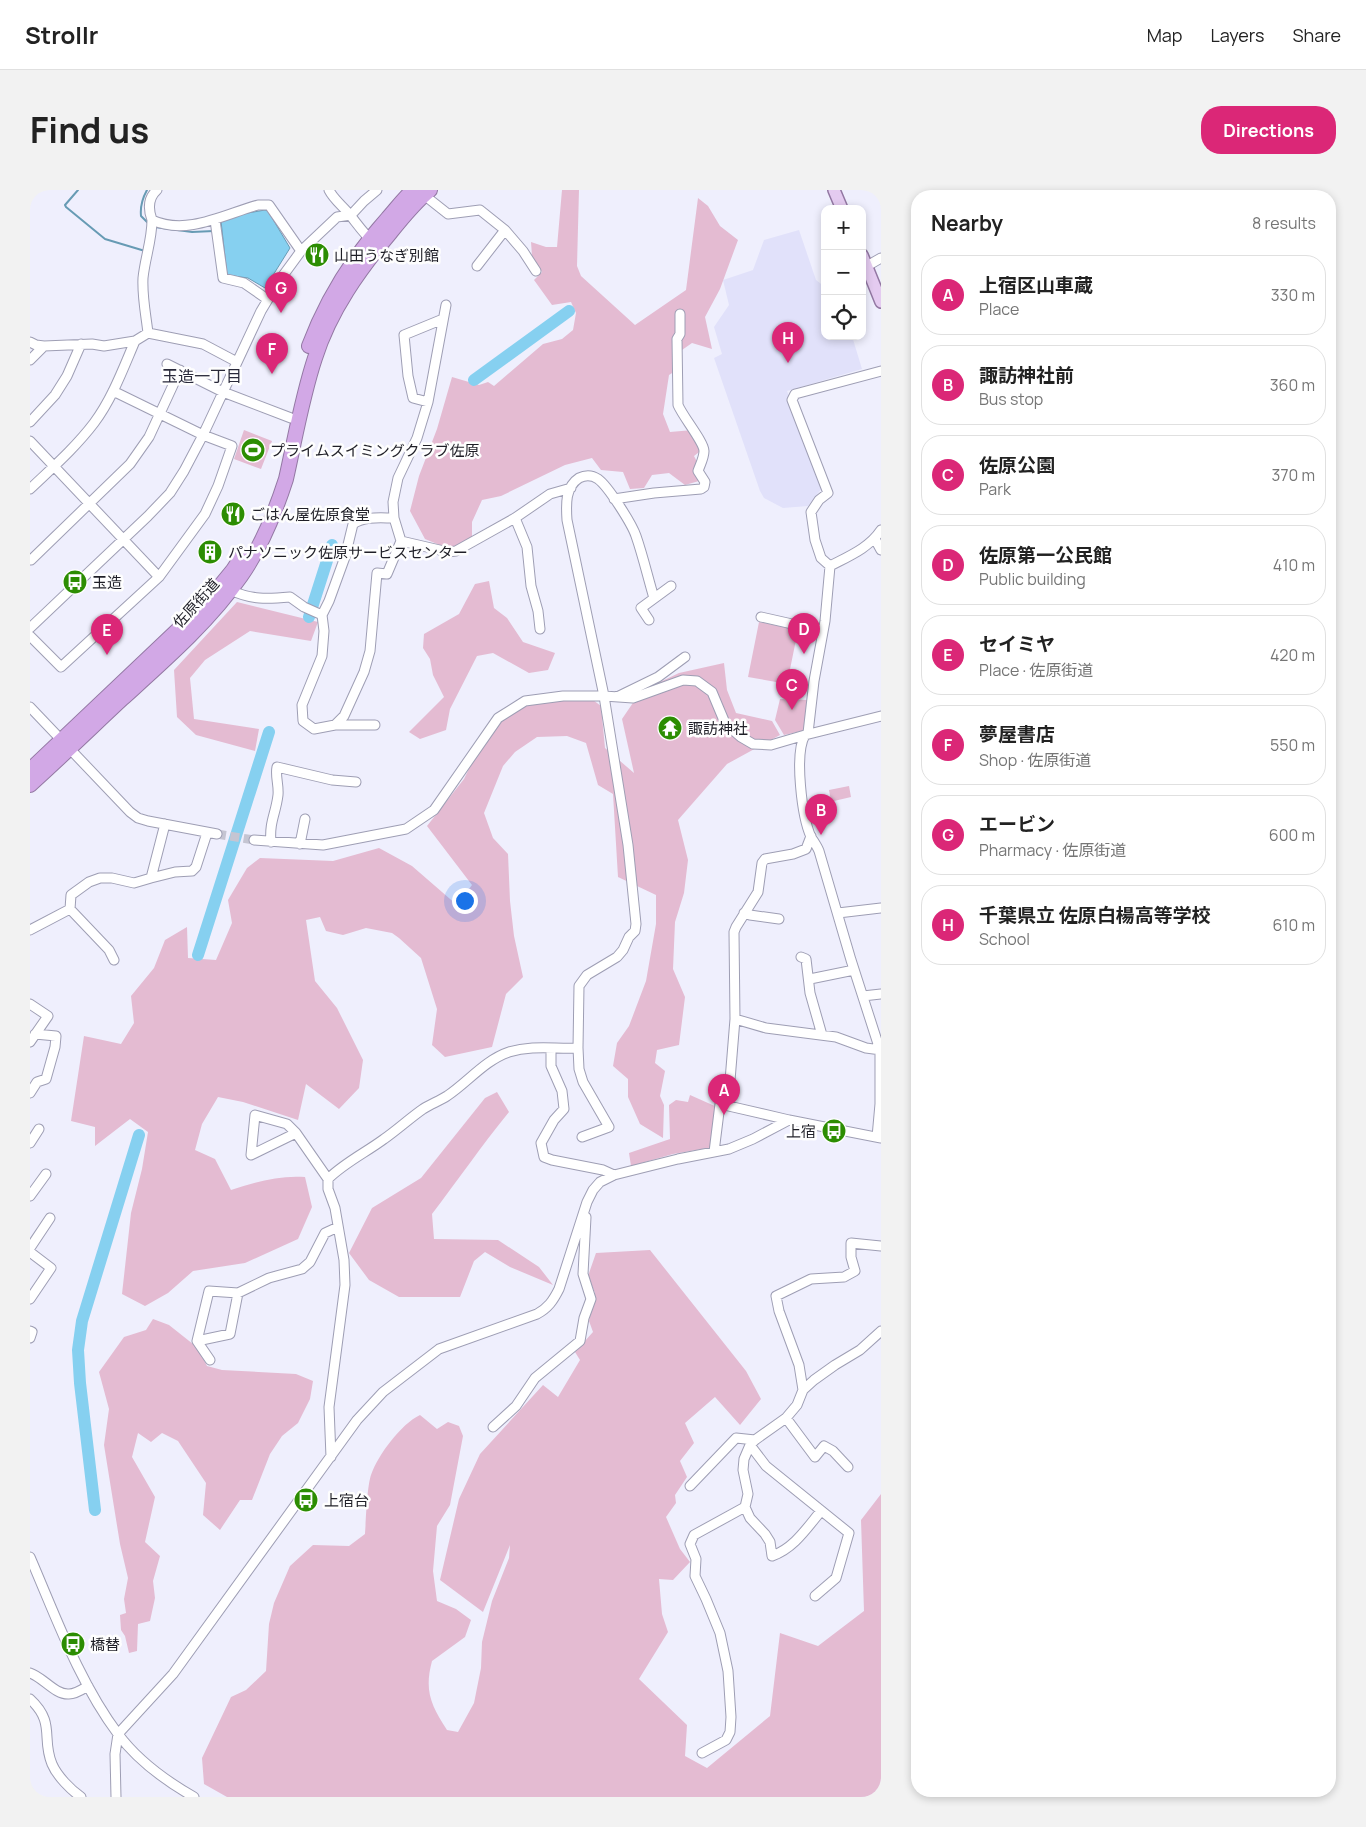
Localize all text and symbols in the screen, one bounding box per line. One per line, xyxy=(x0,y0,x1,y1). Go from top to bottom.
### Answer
text: Strollr xyxy=(25,18,98,51)
text: Map xyxy=(1147,23,1182,47)
text: Layers xyxy=(1210,23,1264,47)
text: Share xyxy=(1292,23,1341,47)
text: Find us xyxy=(30,106,149,154)
button: Directions xyxy=(1201,106,1336,154)
map controls xyxy=(821,205,866,340)
button: + xyxy=(821,205,866,250)
text: Nearby xyxy=(931,209,1003,237)
text: 8 results xyxy=(1252,212,1316,234)
restaurant icon: 山田うなぎ別館 xyxy=(304,242,330,268)
place label: 山田うなぎ別館 xyxy=(334,245,439,266)
button: − xyxy=(821,250,866,295)
pin: G xyxy=(265,272,297,313)
text: 上宿区山車蔵 xyxy=(979,272,1093,298)
text: A xyxy=(943,284,953,306)
text: 330 m xyxy=(1271,284,1315,306)
button: locate xyxy=(821,295,866,340)
text: Place xyxy=(979,298,1019,320)
pin: H xyxy=(772,322,804,363)
pin: F xyxy=(256,333,288,374)
text: 諏訪神社前 xyxy=(979,362,1074,388)
district label: 玉造一丁目 xyxy=(162,365,242,387)
text: B xyxy=(943,374,953,396)
text: 360 m xyxy=(1270,374,1315,396)
text: Bus stop xyxy=(979,388,1043,410)
sports icon: プライムスイミングクラブ佐原 xyxy=(240,437,266,463)
place label: プライムスイミングクラブ佐原 xyxy=(270,440,479,461)
text: 佐原公園 xyxy=(979,452,1055,478)
text: C xyxy=(942,464,954,486)
text: 370 m xyxy=(1272,464,1315,486)
text: Park xyxy=(979,478,1011,500)
restaurant icon: ごはん屋佐原食堂 xyxy=(220,501,246,527)
place label: ごはん屋佐原食堂 xyxy=(250,504,370,525)
building icon: パナソニック佐原サービスセンター xyxy=(197,539,223,565)
place label: パナソニック佐原サービスセンター xyxy=(228,542,468,563)
text: 佐原第一公民館 xyxy=(979,542,1112,568)
text: D xyxy=(942,554,954,576)
text: 410 m xyxy=(1273,554,1315,576)
text: Public building xyxy=(979,568,1086,590)
bus stop icon: 玉造 xyxy=(62,569,88,595)
place label: 玉造 xyxy=(92,572,122,593)
street label: 佐原街道 xyxy=(168,574,224,632)
pin: D xyxy=(788,613,820,654)
pin: E xyxy=(91,614,123,655)
text: セイミヤ xyxy=(979,631,1055,657)
text: E xyxy=(943,644,953,666)
text: 420 m xyxy=(1270,644,1315,666)
text: Place · 佐原街道 xyxy=(979,659,1093,681)
pin: C xyxy=(776,669,808,710)
temple icon: 諏訪神社 xyxy=(657,715,683,741)
place label: 諏訪神社 xyxy=(688,718,748,739)
text: 夢屋書店 xyxy=(979,721,1055,747)
text: F xyxy=(944,734,952,756)
text: 550 m xyxy=(1270,734,1315,756)
text: Shop · 佐原街道 xyxy=(979,749,1091,771)
pin: B xyxy=(805,794,837,835)
text: エービン xyxy=(979,811,1055,837)
text: G xyxy=(942,824,954,846)
text: 600 m xyxy=(1269,824,1315,846)
text: Pharmacy · 佐原街道 xyxy=(979,839,1126,861)
your location xyxy=(452,888,478,914)
text: 千葉県立 佐原白楊高等学校 xyxy=(979,902,1211,928)
text: H xyxy=(942,914,954,936)
text: 610 m xyxy=(1273,914,1315,936)
text: School xyxy=(979,928,1030,950)
pin: A xyxy=(708,1074,740,1115)
bus stop icon: 上宿 xyxy=(821,1118,847,1144)
place label: 上宿 xyxy=(786,1121,816,1142)
bus stop icon: 上宿台 xyxy=(293,1487,319,1513)
place label: 上宿台 xyxy=(324,1490,369,1511)
bus stop icon: 橋替 xyxy=(60,1631,86,1657)
place label: 橋替 xyxy=(90,1634,120,1655)

